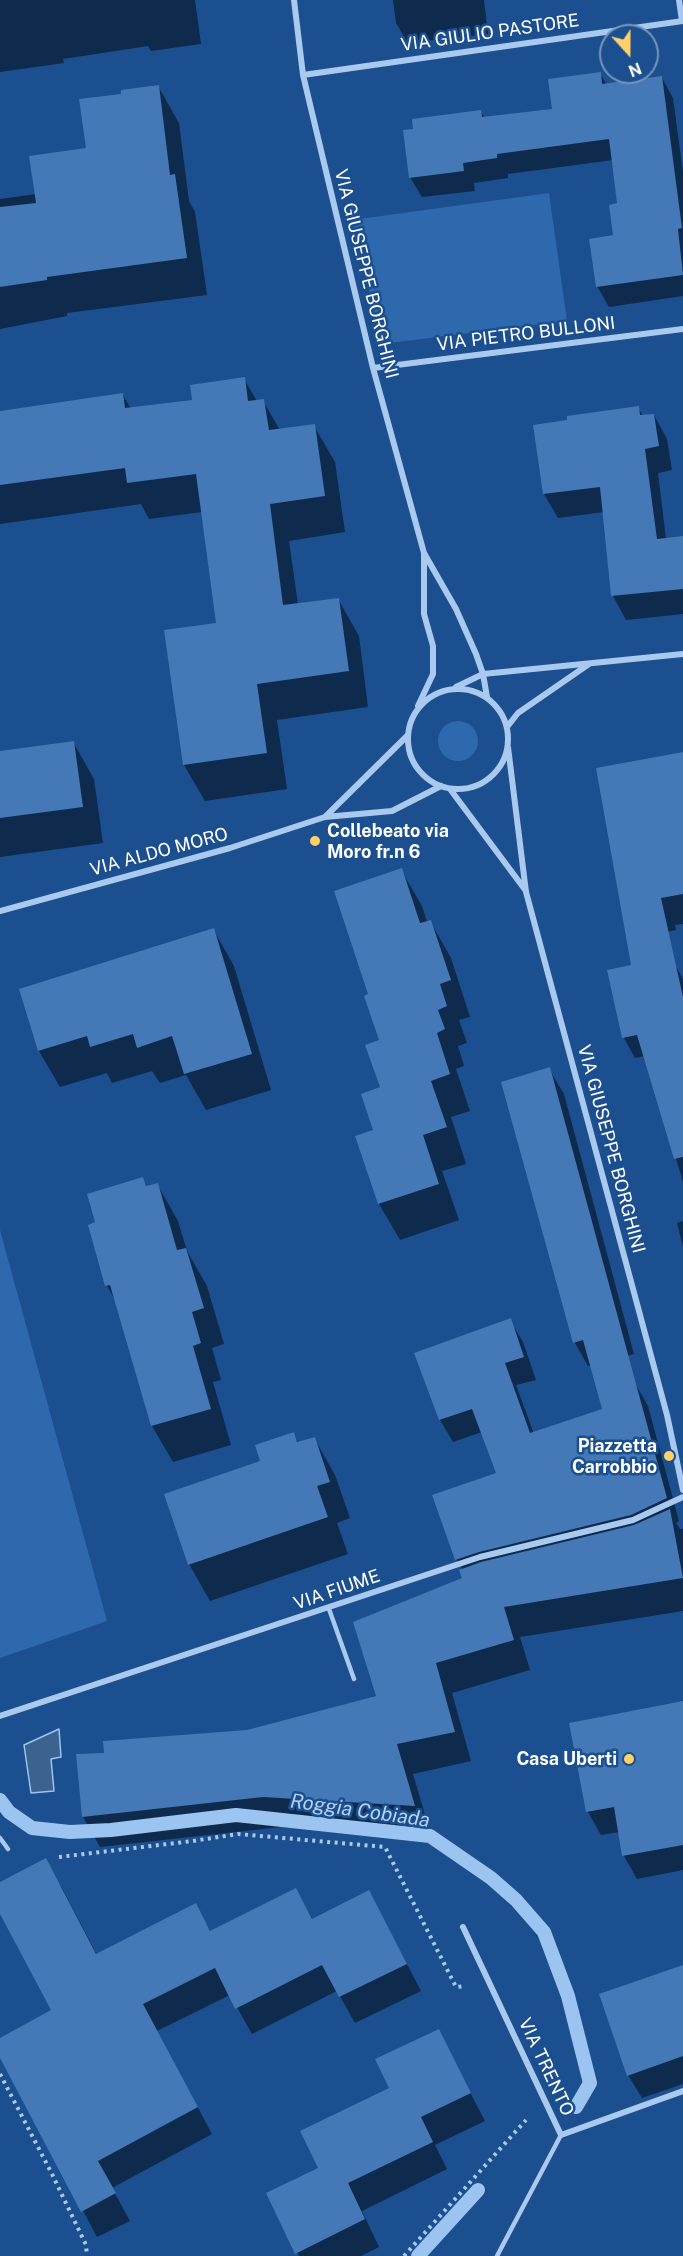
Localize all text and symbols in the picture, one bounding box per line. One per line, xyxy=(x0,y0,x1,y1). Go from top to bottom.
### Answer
street label: VIA GIULIO PASTORE xyxy=(399,10,581,56)
north arrow xyxy=(599,24,659,84)
text: N xyxy=(626,58,644,81)
street label: VIA GIUSEPPE BORGHINI xyxy=(330,167,402,381)
street label: VIA PIETRO BULLONI xyxy=(436,312,616,356)
place label: Collebeato via Moro fr.n 6 xyxy=(327,820,449,862)
street label: VIA ALDO MORO xyxy=(88,823,230,881)
marker: Collebeato via Moro fr.n 6 xyxy=(308,834,322,848)
street label: VIA GIUSEPPE BORGHINI xyxy=(573,1042,649,1256)
place label: Piazzetta Carrobbio xyxy=(572,1435,657,1478)
marker: Piazzetta Carrobbio xyxy=(662,1449,676,1463)
street label: VIA FIUME xyxy=(291,1565,383,1615)
place label: Casa Uberti xyxy=(516,1748,617,1770)
marker: Casa Uberti xyxy=(622,1752,636,1766)
water label: Roggia Cobiada xyxy=(289,1789,431,1833)
street label: VIA TRENTO xyxy=(514,2014,578,2120)

